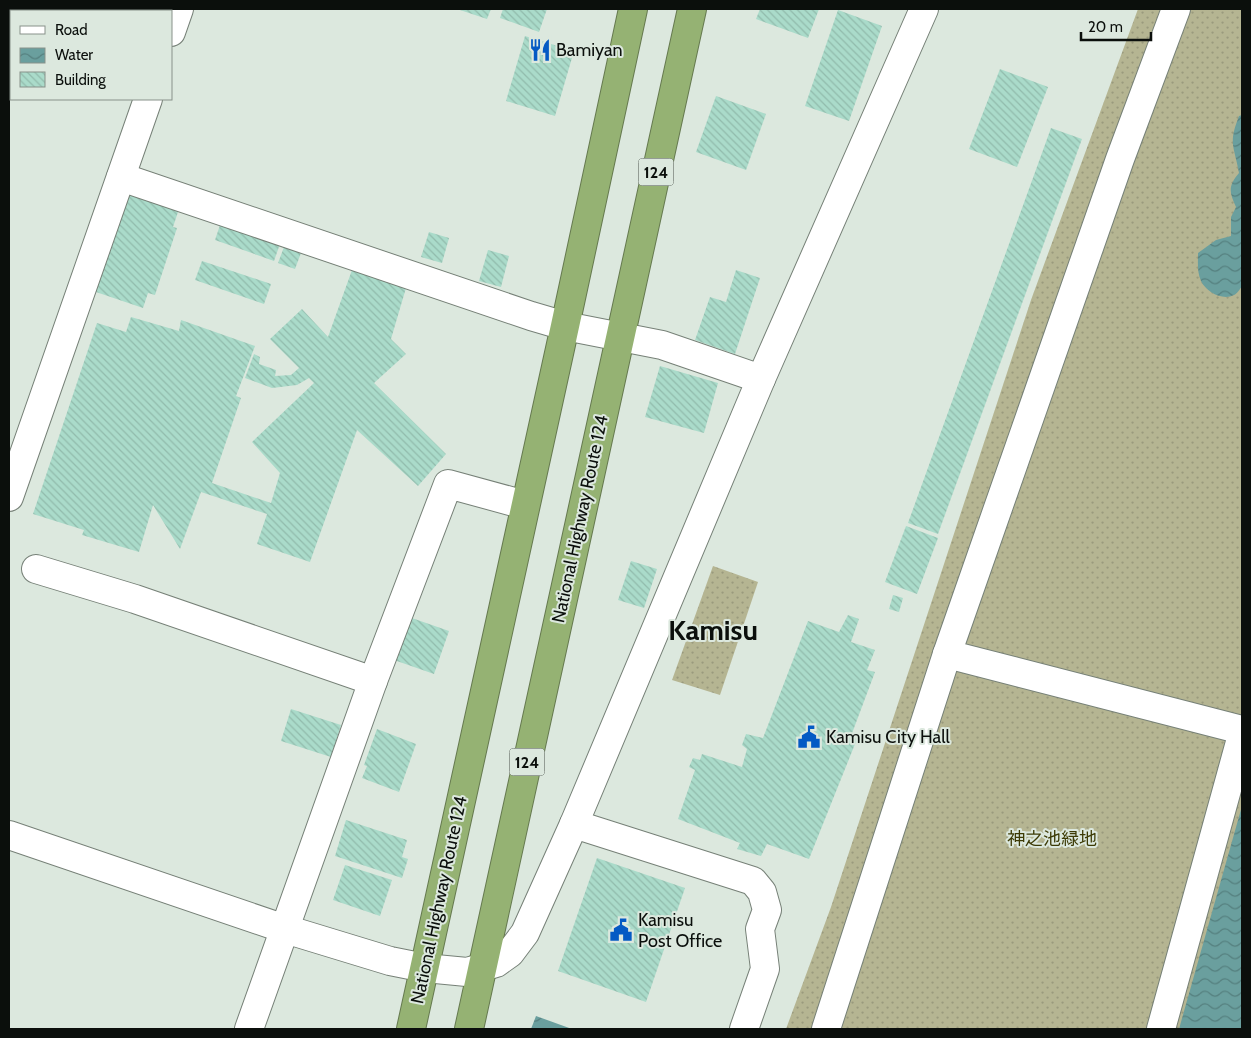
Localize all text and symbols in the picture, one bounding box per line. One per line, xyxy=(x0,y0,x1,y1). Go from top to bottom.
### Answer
legend xyxy=(10,10,172,100)
scale bar xyxy=(1081,10,1151,42)
text: 20 m xyxy=(1088,18,1123,36)
text: Road xyxy=(55,21,88,39)
restaurant icon: Bamiyan xyxy=(527,37,553,63)
place label: Bamiyan xyxy=(556,39,623,61)
text: Water xyxy=(55,46,93,64)
text: Building xyxy=(55,71,106,89)
road number: 124 xyxy=(638,158,674,186)
street label: National Highway Route 124 xyxy=(547,413,613,625)
district label: Kamisu xyxy=(668,613,758,647)
public building icon: Kamisu City Hall xyxy=(796,724,822,750)
place label: Kamisu City Hall xyxy=(826,726,950,748)
road number: 124 xyxy=(510,749,544,776)
street label: National Highway Route 124 xyxy=(406,794,472,1006)
park label: 神之池緑地 xyxy=(1007,828,1097,850)
place label: Kamisu Post Office xyxy=(638,909,722,952)
public building icon: Kamisu Post Office xyxy=(608,917,634,943)

